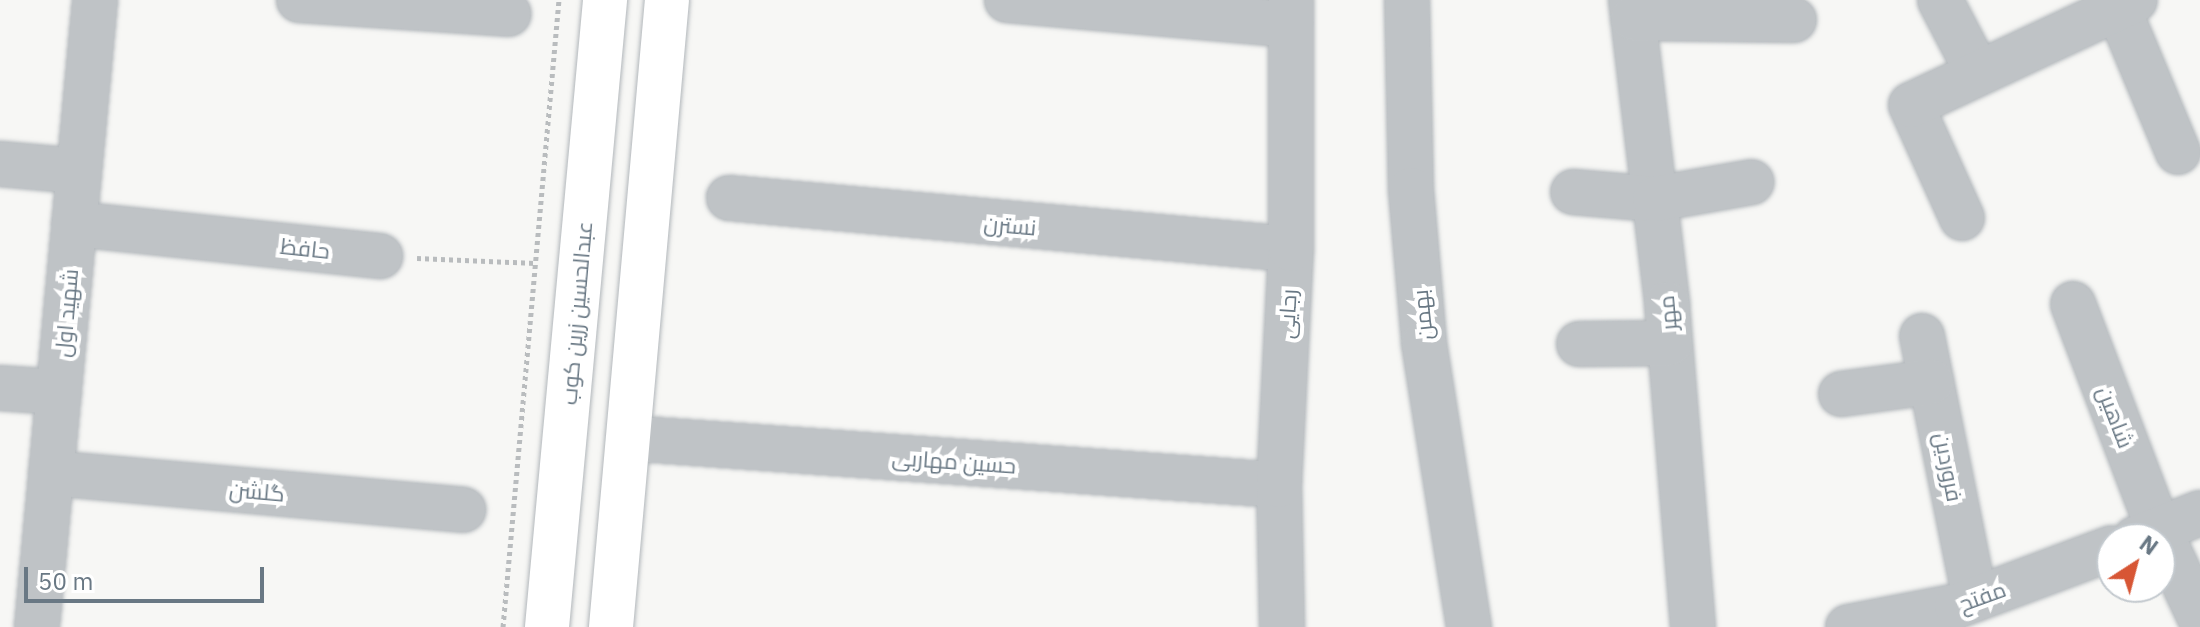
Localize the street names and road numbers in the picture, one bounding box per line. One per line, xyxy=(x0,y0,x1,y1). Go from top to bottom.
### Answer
street label: نسترن xyxy=(983,210,1037,240)
street label: عبدالحسین زرین کوب xyxy=(555,220,597,406)
street label: حافظ xyxy=(279,232,331,264)
street label: شهید اول xyxy=(49,268,83,358)
street label: رجایی xyxy=(1273,288,1301,340)
street label: بهمن xyxy=(1406,288,1438,342)
street label: مهر xyxy=(1652,294,1682,332)
street label: شاهین xyxy=(2092,382,2140,452)
street label: فروردین xyxy=(1929,430,1969,504)
street label: حسین مهاربی xyxy=(891,443,1017,479)
street label: گلشن xyxy=(228,475,286,507)
street label: مفتح xyxy=(1955,575,2009,617)

